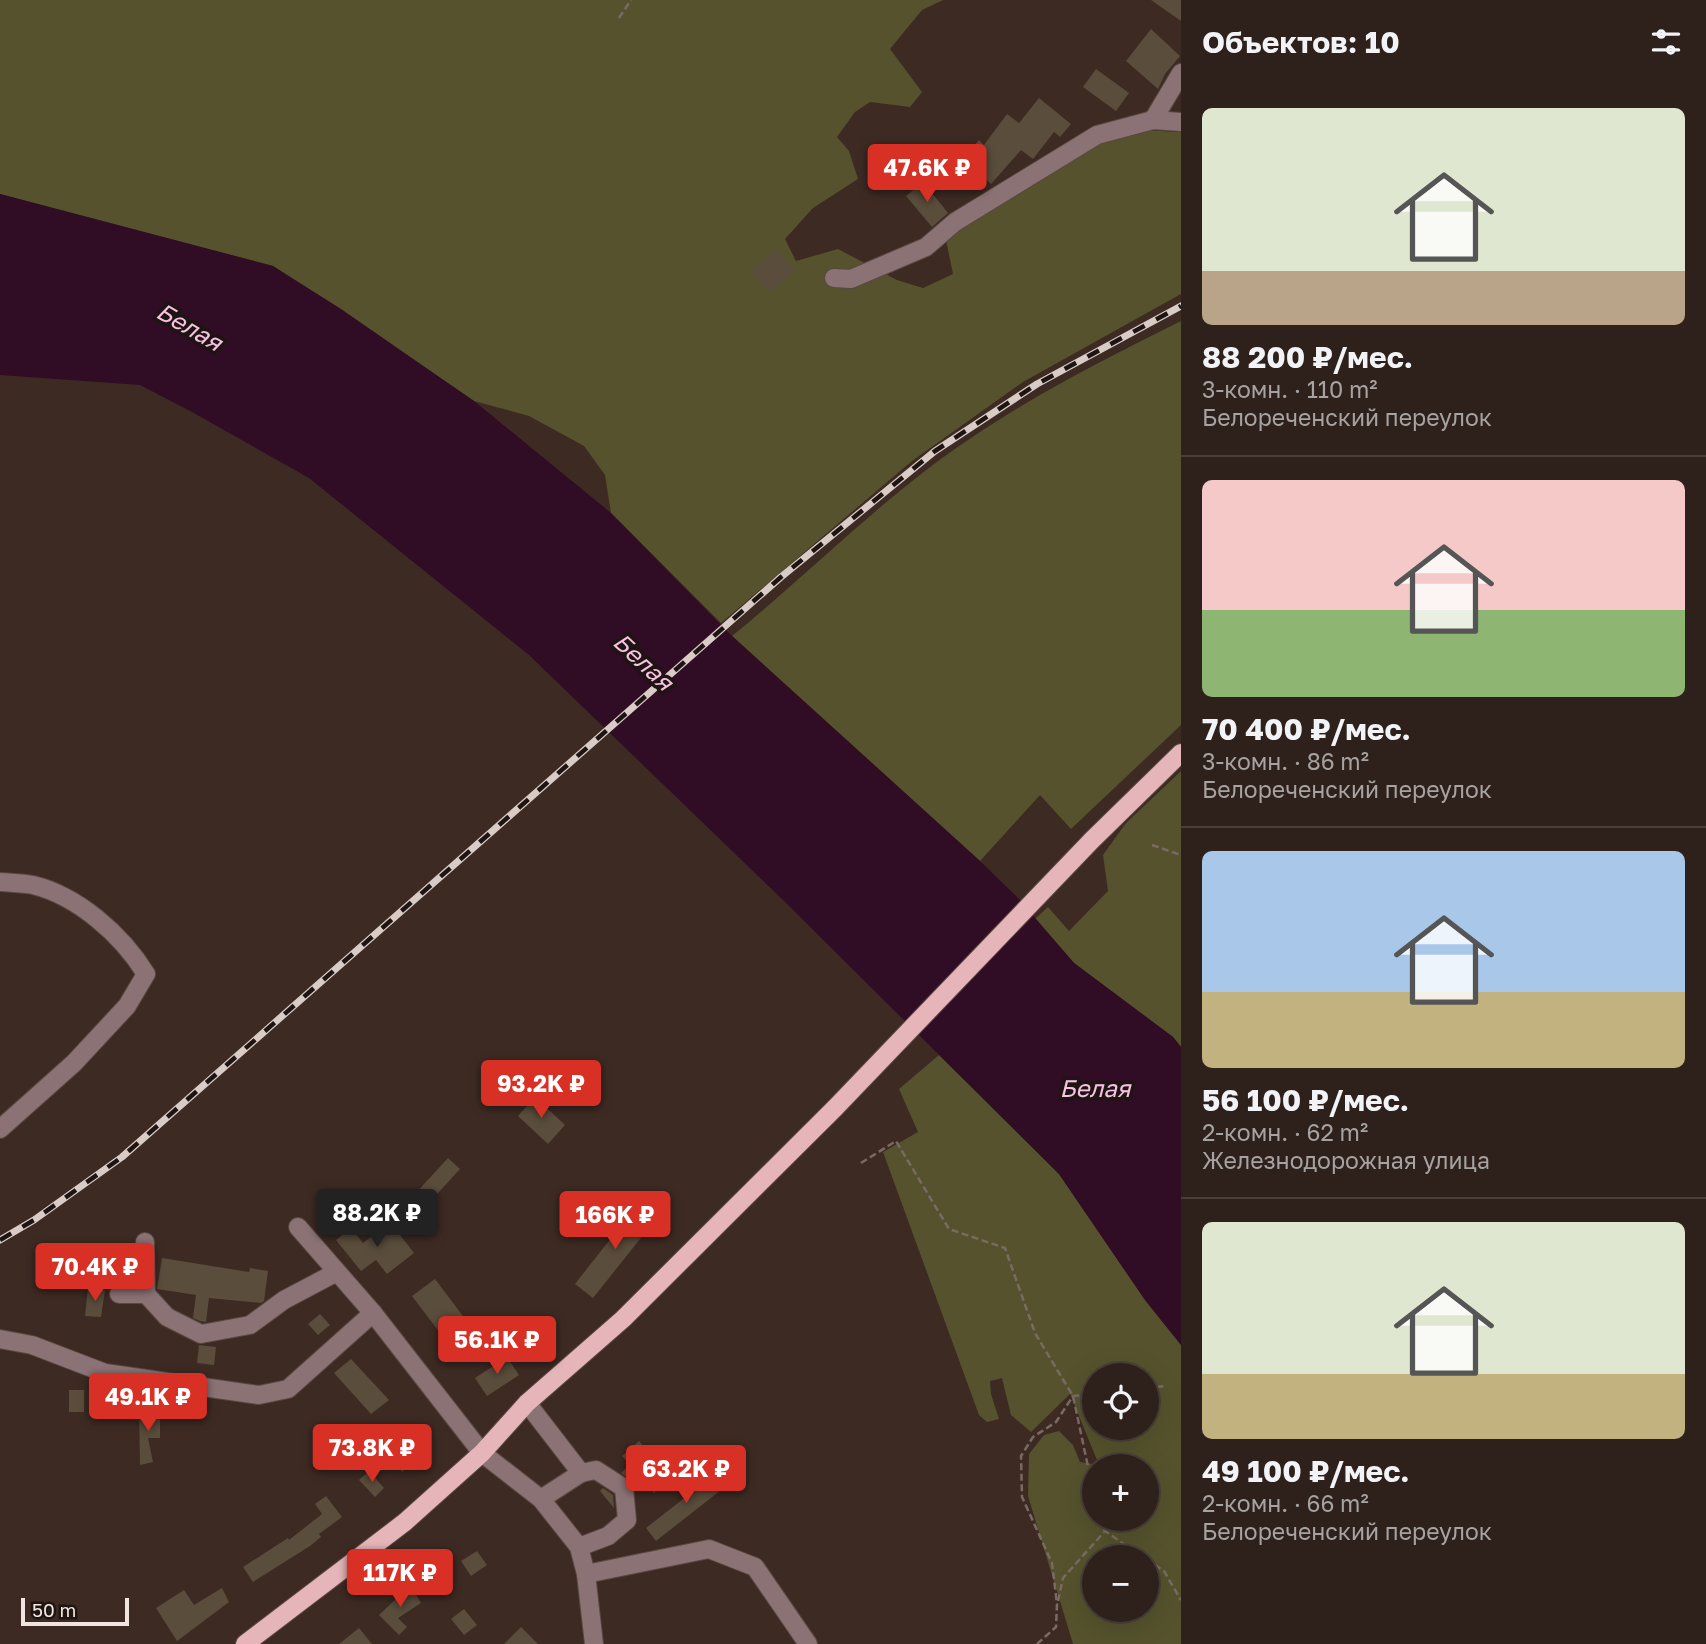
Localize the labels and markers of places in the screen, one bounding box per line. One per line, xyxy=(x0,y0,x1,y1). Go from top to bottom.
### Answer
pin: 47.6K ₽ xyxy=(862,144,992,204)
pin: 93.2K ₽ xyxy=(476,1060,606,1120)
pin: 88.2K ₽ xyxy=(312,1190,442,1249)
pin: 166K ₽ xyxy=(558,1192,672,1251)
pin: 70.4K ₽ xyxy=(30,1244,160,1303)
pin: 56.1K ₽ xyxy=(432,1316,562,1376)
pin: 49.1K ₽ xyxy=(83,1374,213,1433)
pin: 73.8K ₽ xyxy=(307,1424,437,1484)
pin: 63.2K ₽ xyxy=(621,1446,751,1505)
pin: 117K ₽ xyxy=(343,1550,457,1609)

